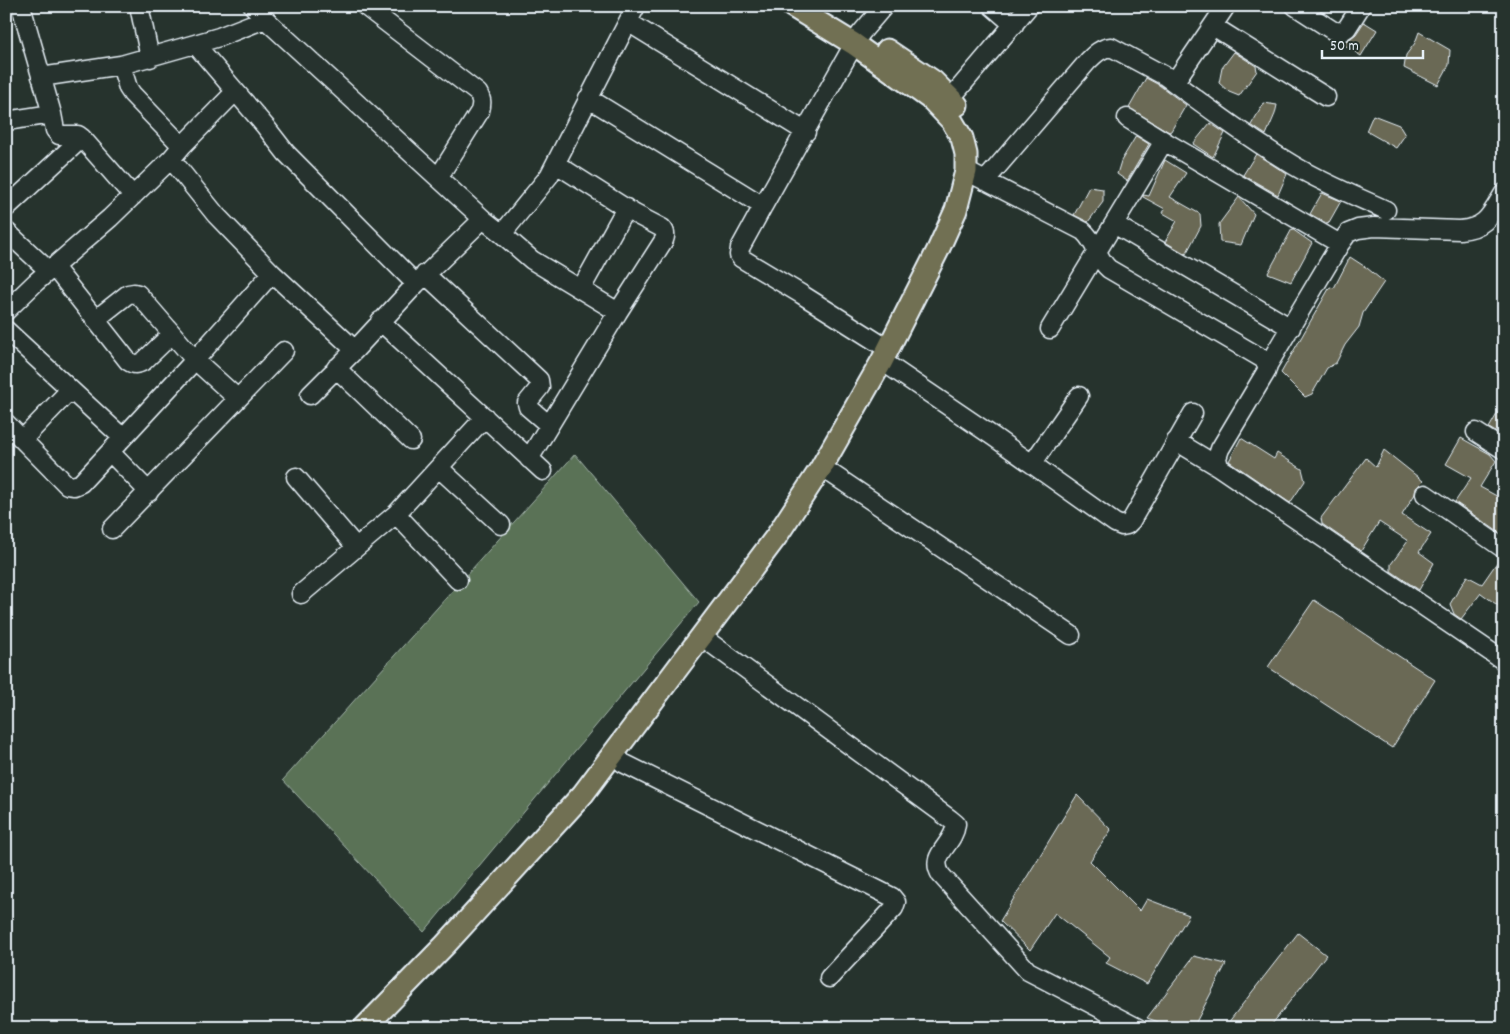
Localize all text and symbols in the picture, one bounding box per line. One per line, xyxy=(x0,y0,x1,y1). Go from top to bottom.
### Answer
scale bar xyxy=(1322,28,1424,60)
text: 50 m xyxy=(1330,36,1359,58)

